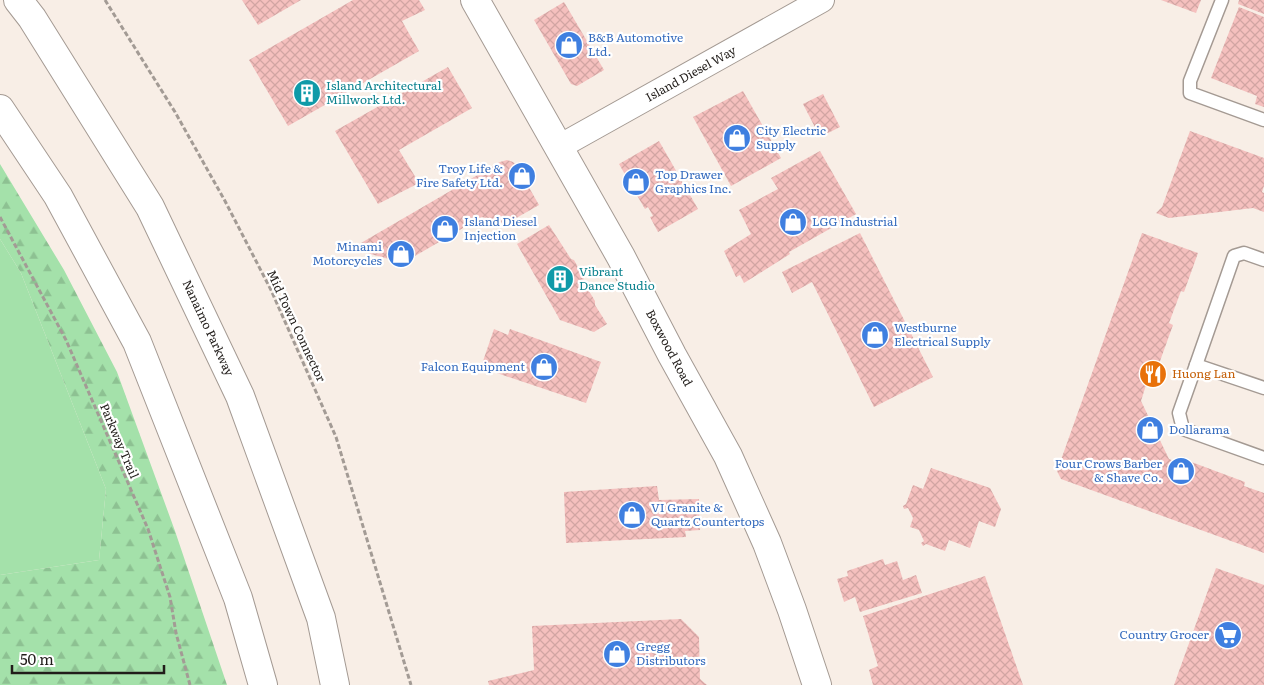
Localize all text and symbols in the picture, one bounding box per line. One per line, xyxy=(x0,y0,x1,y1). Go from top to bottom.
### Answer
place label: B&B Automotive Ltd. xyxy=(588,28,683,60)
shop icon: B&B Automotive Ltd. xyxy=(554,30,584,60)
street label: Island Diesel Way xyxy=(642,41,739,105)
place label: Island Architectural Millwork Ltd. xyxy=(326,76,441,108)
building icon: Island Architectural Millwork Ltd. xyxy=(292,78,322,108)
place label: City Electric Supply xyxy=(756,121,826,153)
shop icon: City Electric Supply xyxy=(722,123,752,153)
place label: Troy Life & Fire Safety Ltd. xyxy=(416,159,503,191)
shop icon: Troy Life & Fire Safety Ltd. xyxy=(507,161,537,191)
place label: Top Drawer Graphics Inc. xyxy=(655,165,732,197)
shop icon: Top Drawer Graphics Inc. xyxy=(621,167,651,197)
shop icon: LGG Industrial xyxy=(778,207,808,237)
place label: Island Diesel Injection xyxy=(464,212,537,244)
place label: LGG Industrial xyxy=(812,212,898,230)
shop icon: Island Diesel Injection xyxy=(430,214,460,244)
place label: Minami Motorcycles xyxy=(312,237,383,269)
shop icon: Minami Motorcycles xyxy=(386,239,416,269)
place label: Vibrant Dance Studio xyxy=(579,262,655,294)
building icon: Vibrant Dance Studio xyxy=(545,264,575,294)
street label: Mid Town Connector xyxy=(263,267,331,385)
street label: Nanaimo Parkway xyxy=(179,277,239,379)
street label: Boxwood Road xyxy=(642,306,698,390)
place label: Westburne Electrical Supply xyxy=(894,318,991,350)
shop icon: Westburne Electrical Supply xyxy=(860,320,890,350)
shop icon: Falcon Equipment xyxy=(529,352,559,382)
place label: Falcon Equipment xyxy=(421,357,525,375)
restaurant icon: Huong Lan xyxy=(1138,359,1168,389)
place label: Huong Lan xyxy=(1172,364,1235,382)
street label: Parkway Trail xyxy=(96,400,144,481)
shop icon: Dollarama xyxy=(1135,415,1165,445)
place label: Dollarama xyxy=(1169,420,1230,438)
place label: Four Crows Barber & Shave Co. xyxy=(1055,454,1162,486)
shop icon: Four Crows Barber & Shave Co. xyxy=(1166,456,1196,486)
place label: VI Granite & Quartz Countertops xyxy=(651,498,765,530)
shop icon: VI Granite & Quartz Countertops xyxy=(617,500,647,530)
supermarket icon: Country Grocer xyxy=(1213,620,1243,650)
place label: Country Grocer xyxy=(1120,625,1209,643)
place label: Gregg Distributors xyxy=(636,637,706,669)
shop icon: Gregg Distributors xyxy=(602,639,632,669)
scale bar xyxy=(12,642,165,674)
text: 50 m xyxy=(20,647,54,670)

